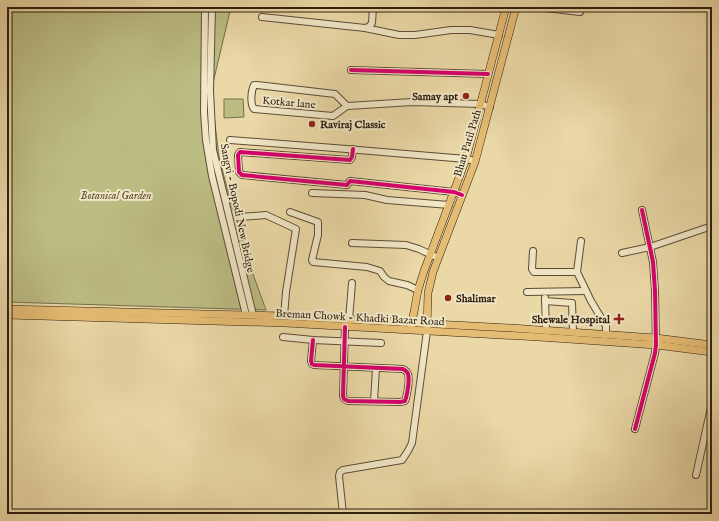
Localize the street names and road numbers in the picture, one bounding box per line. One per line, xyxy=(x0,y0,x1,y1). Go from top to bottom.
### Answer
street label: Kotkar lane xyxy=(262,94,316,112)
street label: Bhau Patil Path xyxy=(451,108,485,179)
street label: Sangvi - Bopodi New Bridge xyxy=(217,142,258,274)
street label: Breman Chowk - Khadki Bazar Road xyxy=(275,307,445,329)

